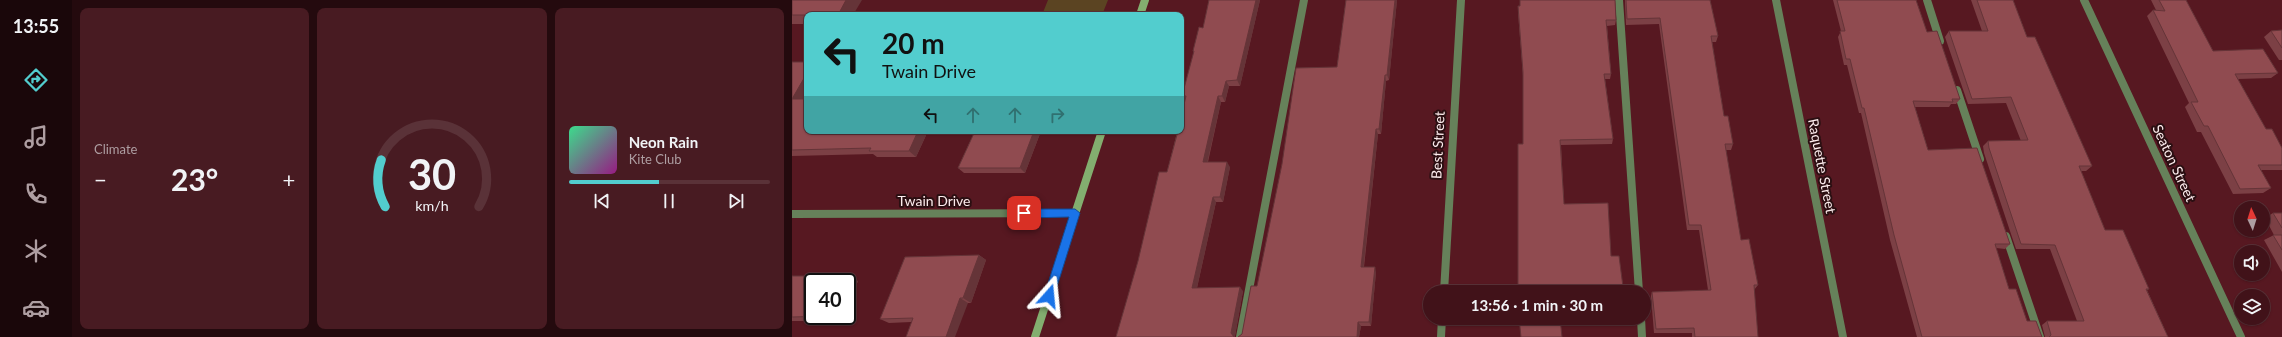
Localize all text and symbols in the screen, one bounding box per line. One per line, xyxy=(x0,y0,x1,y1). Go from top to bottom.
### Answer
text: 13:55 xyxy=(13,15,59,37)
text: 20 m xyxy=(882,26,945,60)
icon: left xyxy=(816,28,868,80)
text: Twain Drive xyxy=(882,60,976,82)
icon: directions xyxy=(22,66,50,94)
icon: left xyxy=(920,104,942,126)
icon: ahead xyxy=(962,104,984,126)
icon: ahead xyxy=(1004,104,1026,126)
icon: right xyxy=(1046,104,1068,126)
street label: Best Street xyxy=(1427,111,1448,179)
street label: Raquette Street xyxy=(1805,117,1840,215)
street label: Seaton Street xyxy=(2149,122,2200,204)
icon: music xyxy=(22,123,50,151)
text: Neon Rain xyxy=(629,133,698,151)
text: Climate xyxy=(94,141,137,157)
text: 30 xyxy=(408,148,456,198)
text: Kite Club xyxy=(629,151,682,167)
text: 23° xyxy=(171,161,218,197)
text: − xyxy=(94,166,107,193)
text: + xyxy=(283,166,295,193)
icon: phone xyxy=(22,180,50,208)
icon: previous xyxy=(591,190,613,212)
icon: pause xyxy=(658,190,680,212)
icon: next xyxy=(725,190,747,212)
street label: Twain Drive xyxy=(897,192,971,209)
text: km/h xyxy=(415,196,449,213)
pin xyxy=(1007,196,1041,230)
north arrow xyxy=(2234,201,2270,237)
map controls xyxy=(2234,201,2270,325)
icon: arrive xyxy=(1013,202,1035,224)
icon: climate xyxy=(22,237,50,265)
button: sound xyxy=(2234,245,2270,281)
speed limit sign: 40 xyxy=(804,273,856,325)
position arrow xyxy=(1028,275,1070,317)
button: layers xyxy=(2234,289,2270,325)
icon: car xyxy=(22,294,50,322)
text: 13:56 · 1 min · 30 m xyxy=(1471,296,1603,314)

